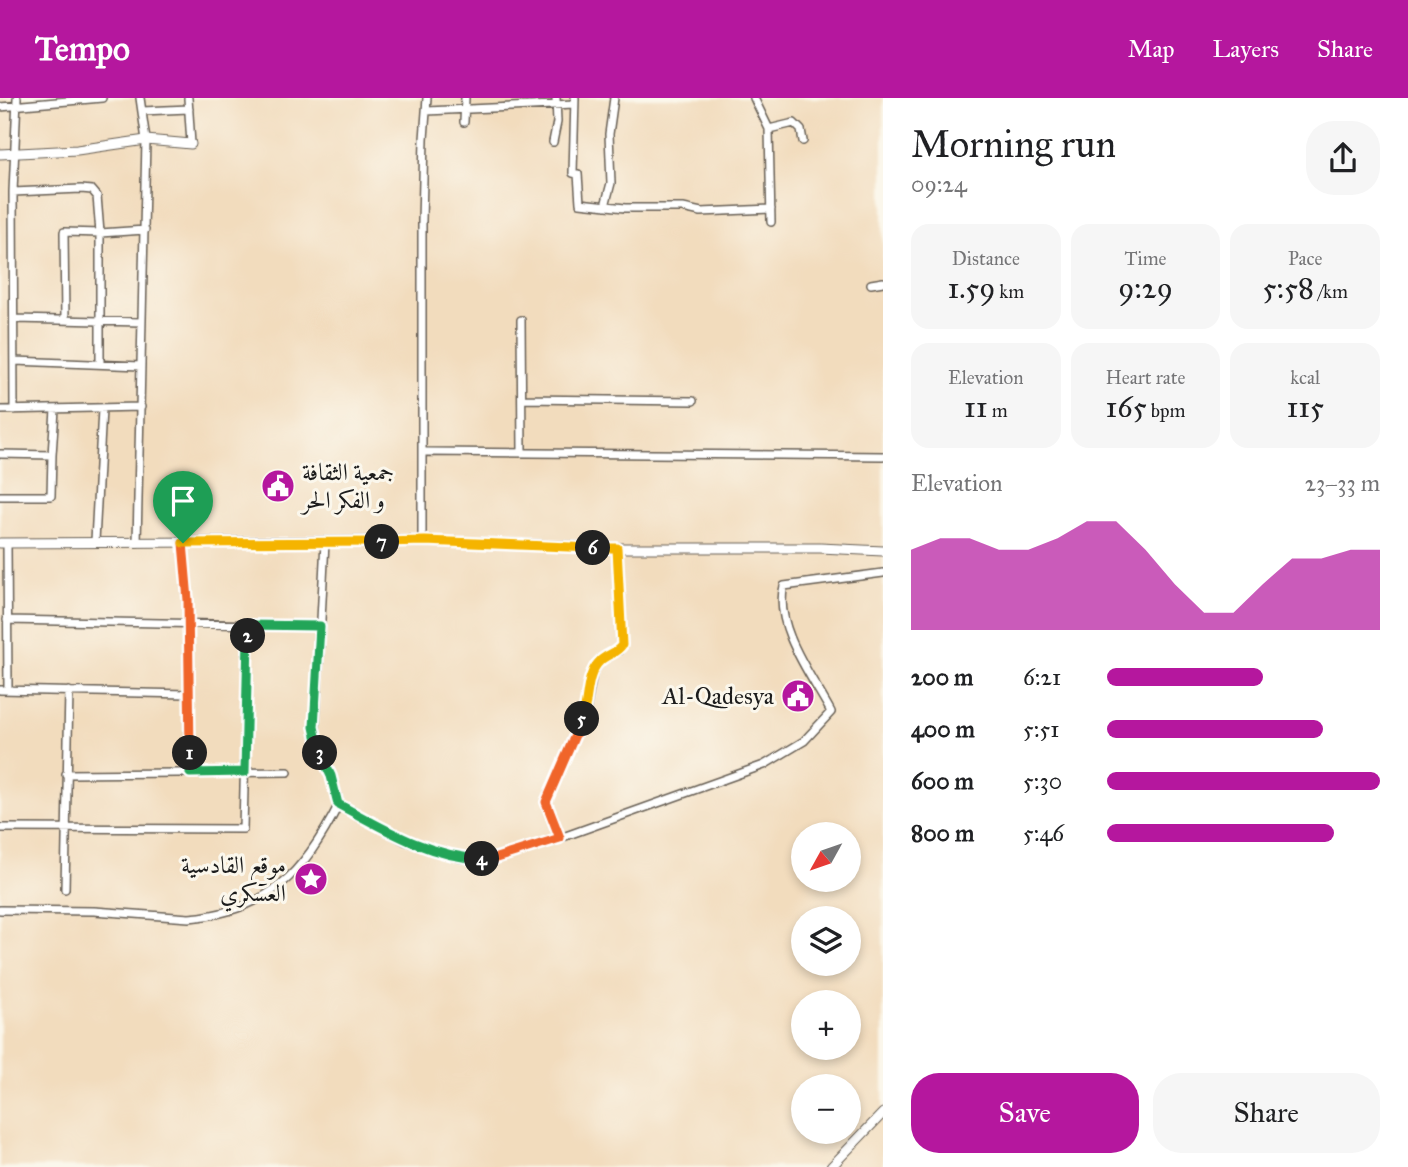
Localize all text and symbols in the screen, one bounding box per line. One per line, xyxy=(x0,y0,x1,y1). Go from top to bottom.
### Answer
text: Tempo xyxy=(35,29,130,69)
text: Map xyxy=(1128,34,1175,64)
text: Layers xyxy=(1213,34,1279,64)
text: Share xyxy=(1317,34,1373,64)
text: Morning run xyxy=(911,121,1116,167)
button: share xyxy=(1306,121,1380,195)
text: 09:24 xyxy=(911,170,967,198)
text: Distance xyxy=(952,247,1020,270)
text: Time xyxy=(1124,247,1167,270)
text: Pace xyxy=(1288,247,1322,270)
text: 1.59 xyxy=(948,270,995,306)
text: 9:29 xyxy=(1118,270,1173,306)
text: 5:58 xyxy=(1262,270,1314,306)
text: km xyxy=(995,280,1024,303)
text: /km xyxy=(1314,280,1348,303)
text: Elevation xyxy=(948,366,1024,389)
text: Heart rate xyxy=(1106,366,1185,389)
text: kcal xyxy=(1290,366,1320,389)
text: 11 xyxy=(964,389,988,425)
text: 165 xyxy=(1106,389,1147,425)
text: 115 xyxy=(1286,389,1324,425)
text: m xyxy=(988,399,1008,422)
text: bpm xyxy=(1147,399,1185,422)
place label: جمعية الثقافة و الفكر الحر xyxy=(299,457,394,515)
public building icon: جمعية الثقافة و الفكر الحر xyxy=(259,467,297,505)
text: Elevation xyxy=(911,469,1002,497)
text: 23–33 m xyxy=(1305,469,1380,497)
pin xyxy=(153,471,213,543)
icon: arrive xyxy=(164,482,202,520)
pin: 7 xyxy=(364,524,400,560)
text: 7 xyxy=(376,530,387,553)
pin: 6 xyxy=(576,531,610,566)
text: 6 xyxy=(588,536,597,559)
pin: 2 xyxy=(230,618,266,654)
text: 2 xyxy=(243,624,252,647)
text: 200 m xyxy=(911,663,973,691)
text: 6:21 xyxy=(1023,663,1061,691)
public building icon: Al-Qadesya xyxy=(779,677,817,715)
place label: Al-Qadesya xyxy=(661,681,775,711)
pin: 5 xyxy=(564,702,600,736)
text: 5 xyxy=(577,707,586,730)
text: 400 m xyxy=(911,715,975,743)
text: 5:51 xyxy=(1023,715,1059,743)
pin: 1 xyxy=(172,736,208,770)
pin: 3 xyxy=(302,736,338,770)
text: 1 xyxy=(186,741,193,764)
text: 3 xyxy=(316,741,323,764)
text: 600 m xyxy=(911,767,974,795)
text: 5:30 xyxy=(1023,767,1062,795)
text: 800 m xyxy=(911,819,974,847)
text: 5:46 xyxy=(1023,819,1064,847)
north arrow xyxy=(791,822,861,892)
map controls xyxy=(791,822,861,1144)
pin: 4 xyxy=(464,842,500,876)
text: 4 xyxy=(476,847,487,870)
place label: موقع القادسية العسكري xyxy=(181,850,286,912)
place icon: موقع القادسية العسكري xyxy=(292,860,330,898)
button: layers xyxy=(791,906,861,976)
button: + xyxy=(791,990,861,1060)
button: Save xyxy=(911,1073,1139,1153)
button: Share xyxy=(1153,1073,1380,1153)
button: − xyxy=(791,1074,861,1144)

